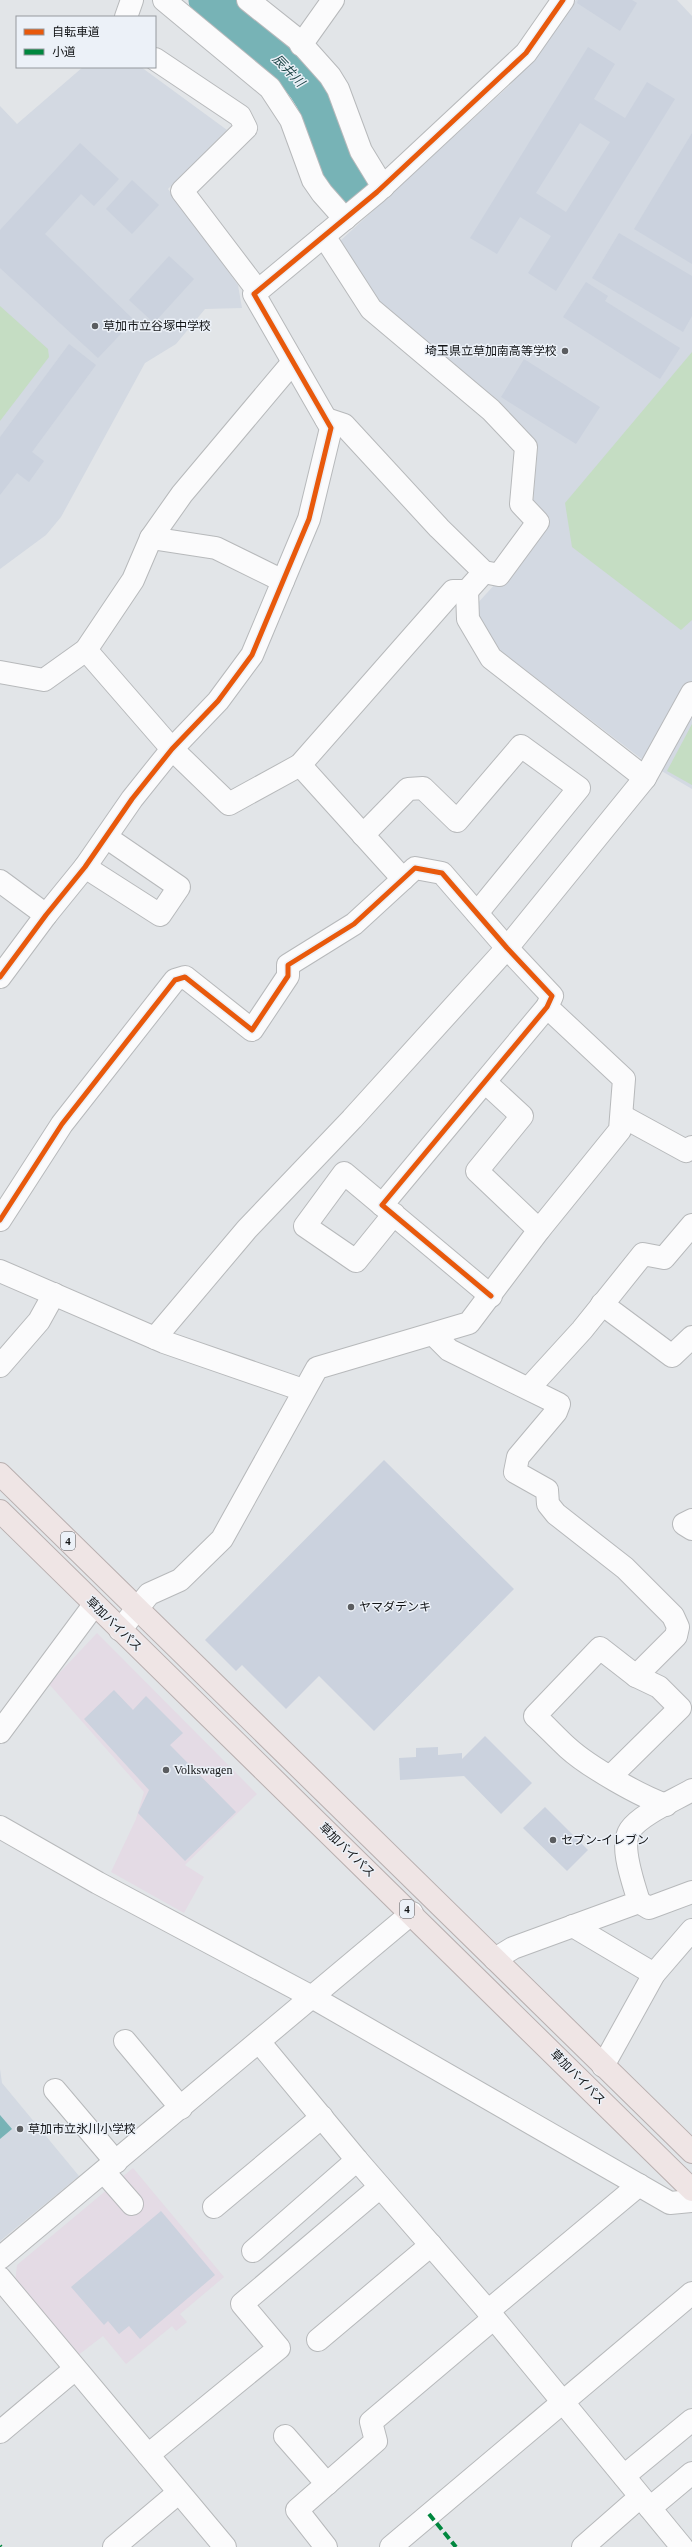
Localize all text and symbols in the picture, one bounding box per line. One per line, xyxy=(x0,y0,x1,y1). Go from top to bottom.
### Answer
legend xyxy=(16,16,156,68)
text: 自転車道 xyxy=(52,25,100,39)
text: 小道 xyxy=(52,45,76,59)
water label: 辰井川 xyxy=(270,51,309,91)
place label: 草加市立谷塚中学校 xyxy=(103,319,211,333)
marker: 草加市立谷塚中学校 xyxy=(90,321,100,331)
place label: 埼玉県立草加南高等学校 xyxy=(425,344,557,358)
marker: 埼玉県立草加南高等学校 xyxy=(560,346,570,356)
road number: 4 xyxy=(61,1532,75,1550)
street label: 草加バイパス xyxy=(83,1594,145,1654)
place label: ヤマダデンキ xyxy=(359,1600,431,1614)
marker: ヤマダデンキ xyxy=(346,1602,356,1612)
place label: Volkswagen xyxy=(174,1763,232,1777)
marker: Volkswagen xyxy=(161,1765,171,1775)
street label: 草加バイパス xyxy=(316,1820,378,1880)
place label: セブン-イレブン xyxy=(561,1833,649,1847)
marker: セブン-イレブン xyxy=(548,1835,558,1845)
road number: 4 xyxy=(400,1900,414,1918)
street label: 草加バイパス xyxy=(548,2047,608,2107)
place label: 草加市立氷川小学校 xyxy=(28,2122,136,2136)
marker: 草加市立氷川小学校 xyxy=(15,2124,25,2134)

